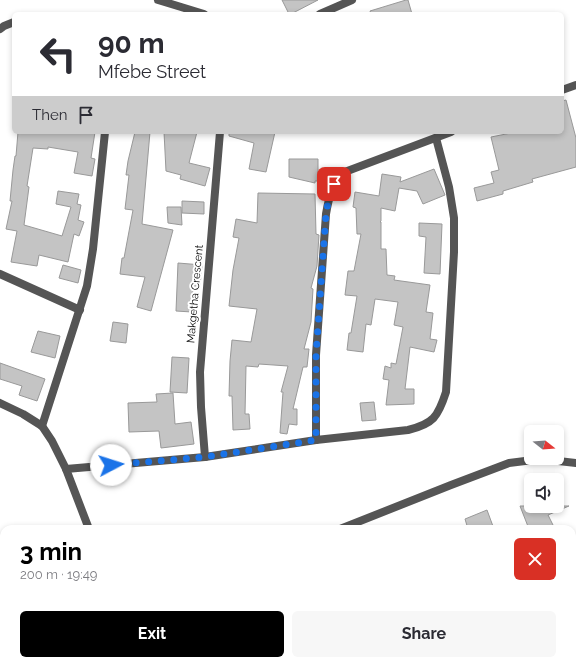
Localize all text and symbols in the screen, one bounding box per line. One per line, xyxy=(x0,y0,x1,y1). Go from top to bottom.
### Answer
text: 90 m xyxy=(98,27,164,60)
icon: left xyxy=(32,28,84,80)
text: Mfebe Street xyxy=(98,61,206,82)
icon: arrive xyxy=(75,104,97,126)
text: Then xyxy=(32,106,67,124)
pin xyxy=(317,167,351,201)
icon: arrive xyxy=(323,173,345,195)
street label: Makgetha Crescent xyxy=(184,244,206,344)
north arrow xyxy=(524,425,564,465)
map controls xyxy=(524,425,564,513)
position arrow xyxy=(90,444,132,486)
button: sound xyxy=(524,473,564,513)
text: 3 min xyxy=(20,537,82,566)
button: close xyxy=(514,538,556,580)
text: 200 m · 19:49 xyxy=(20,567,97,582)
button: Exit xyxy=(20,611,284,657)
button: Share xyxy=(292,611,556,657)

